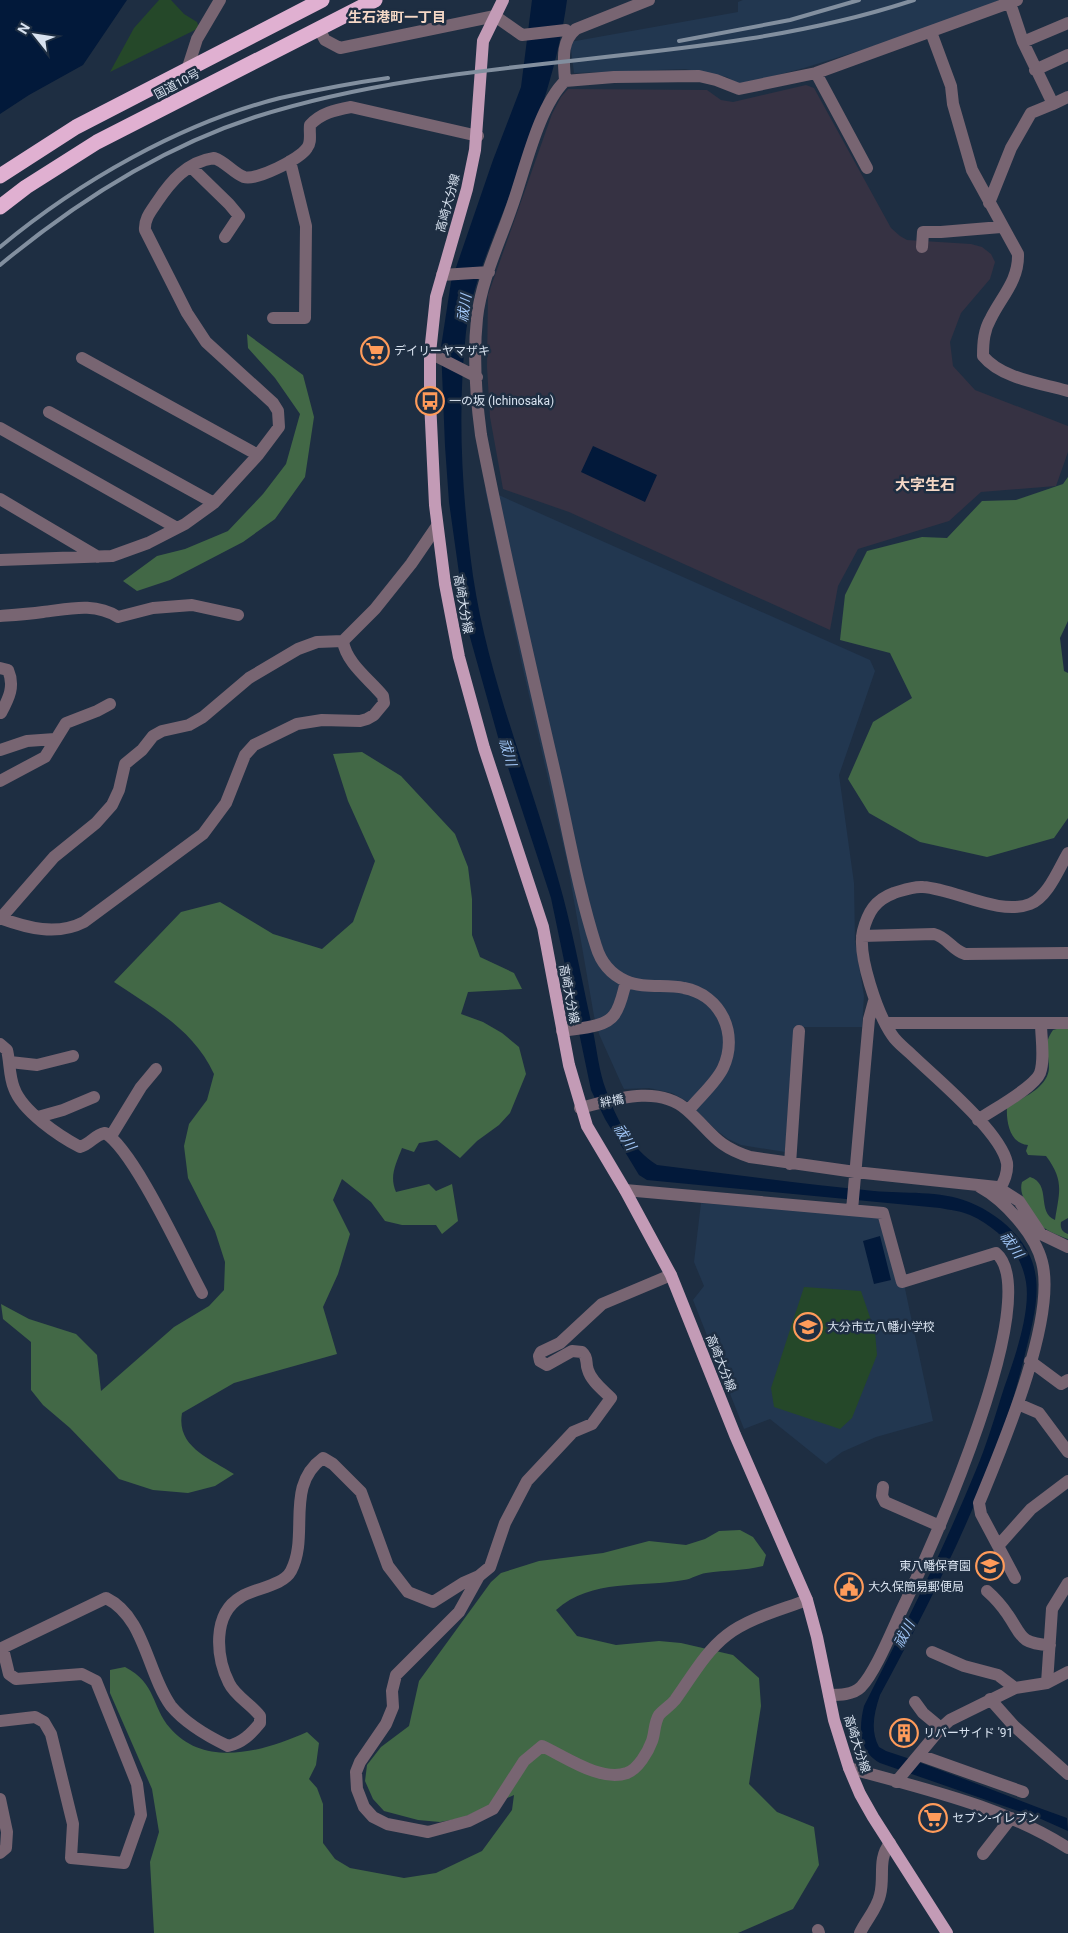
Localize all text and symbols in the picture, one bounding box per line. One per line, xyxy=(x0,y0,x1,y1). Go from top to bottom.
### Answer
district label: 生石港町一丁目 xyxy=(348,9,446,25)
north arrow xyxy=(10,10,60,60)
text: N xyxy=(14,20,33,37)
street label: 国道10号 xyxy=(152,66,202,102)
street label: 高崎大分線 xyxy=(433,172,463,234)
water label: 祓川 xyxy=(454,291,474,323)
supermarket icon: デイリーヤマザキ xyxy=(360,336,390,366)
place label: デイリーヤマザキ xyxy=(394,344,490,358)
bus stop icon: 一の坂 (Ichinosaka) xyxy=(415,386,445,416)
place label: 一の坂 (Ichinosaka) xyxy=(449,394,554,408)
district label: 大字生石 xyxy=(895,476,955,494)
street label: 高崎大分線 xyxy=(451,573,475,635)
water label: 祓川 xyxy=(496,736,520,770)
street label: 高崎大分線 xyxy=(556,963,582,1025)
street label: 絆橋 xyxy=(599,1092,625,1110)
water label: 祓川 xyxy=(611,1121,640,1155)
water label: 祓川 xyxy=(997,1229,1028,1263)
school or university icon: 大分市立八幡小学校 xyxy=(793,1312,823,1342)
place label: 大分市立八幡小学校 xyxy=(827,1320,935,1334)
street label: 高崎大分線 xyxy=(703,1333,739,1393)
school or university icon: 東八幡保育園 xyxy=(975,1551,1005,1581)
place label: 東八幡保育園 xyxy=(899,1559,971,1573)
public building icon: 大久保簡易郵便局 xyxy=(834,1572,864,1602)
place label: 大久保簡易郵便局 xyxy=(868,1580,964,1594)
water label: 祓川 xyxy=(891,1616,918,1650)
street label: 高崎大分線 xyxy=(841,1713,873,1775)
building icon: リバーサイド '91 xyxy=(889,1718,919,1748)
place label: リバーサイド '91 xyxy=(923,1726,1013,1740)
supermarket icon: セブン-イレブン xyxy=(918,1803,948,1833)
place label: セブン-イレブン xyxy=(952,1811,1039,1825)

